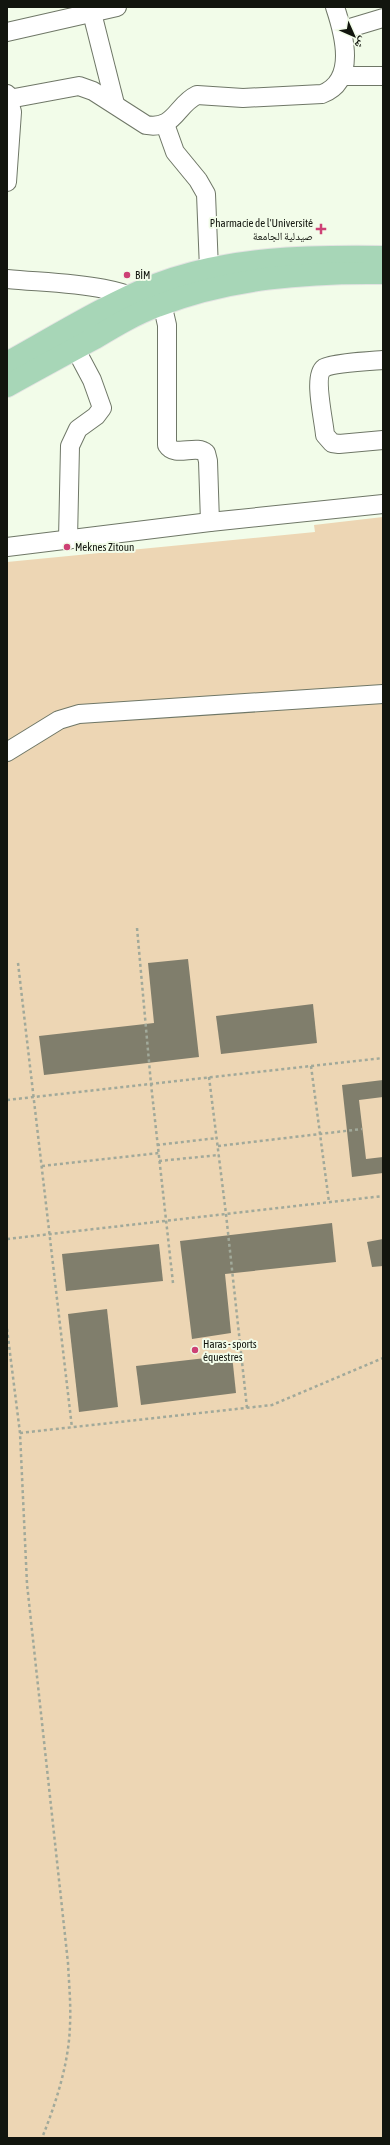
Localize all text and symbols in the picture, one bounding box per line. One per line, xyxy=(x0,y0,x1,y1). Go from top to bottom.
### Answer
north arrow xyxy=(334,16,374,56)
text: ش xyxy=(351,33,369,52)
place label: Pharmacie de l'Université صيدلية الجامعة xyxy=(210,217,313,242)
marker: Pharmacie de l'Université صيدلية الجامعة xyxy=(316,224,326,234)
place label: BİM xyxy=(135,269,150,281)
marker: BİM xyxy=(122,270,132,280)
place label: Meknes Zitoun xyxy=(75,541,134,553)
marker: Meknes Zitoun xyxy=(62,542,72,552)
place label: Haras - sports équestres xyxy=(203,1338,257,1363)
marker: Haras - sports équestres xyxy=(190,1345,200,1355)

